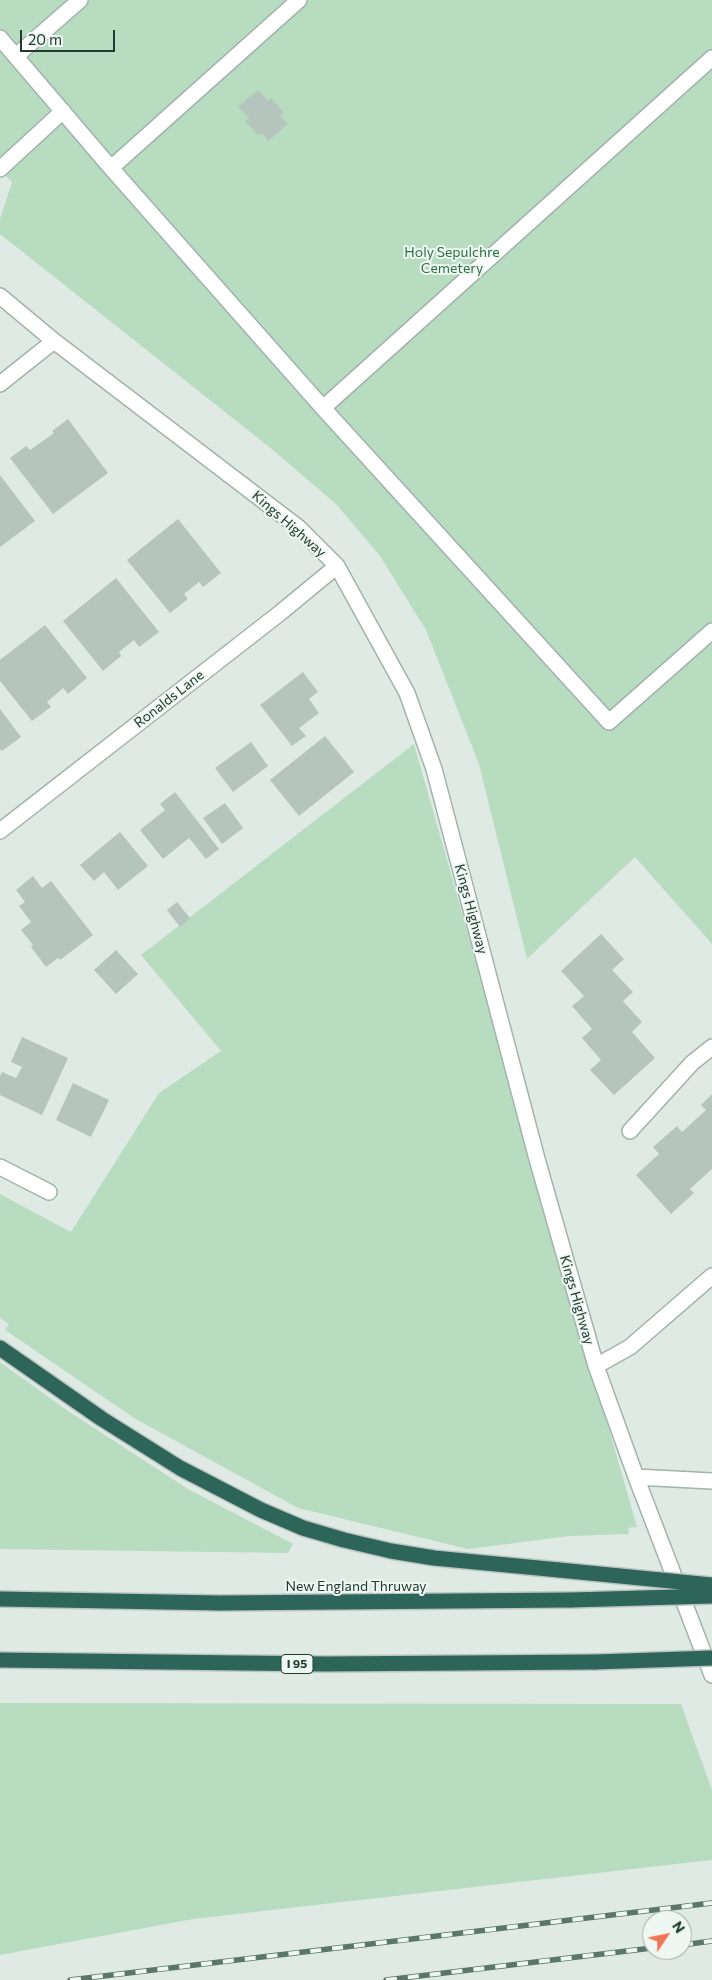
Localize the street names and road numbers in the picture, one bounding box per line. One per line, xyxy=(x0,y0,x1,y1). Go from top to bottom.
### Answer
street label: Kings Highway xyxy=(249,487,329,561)
street label: Ronalds Lane xyxy=(131,667,207,731)
street label: Kings Highway xyxy=(451,862,491,956)
street label: Kings Highway xyxy=(556,1253,598,1347)
street label: New England Thruway xyxy=(285,1578,427,1594)
road number: I 95 xyxy=(281,1655,313,1674)

